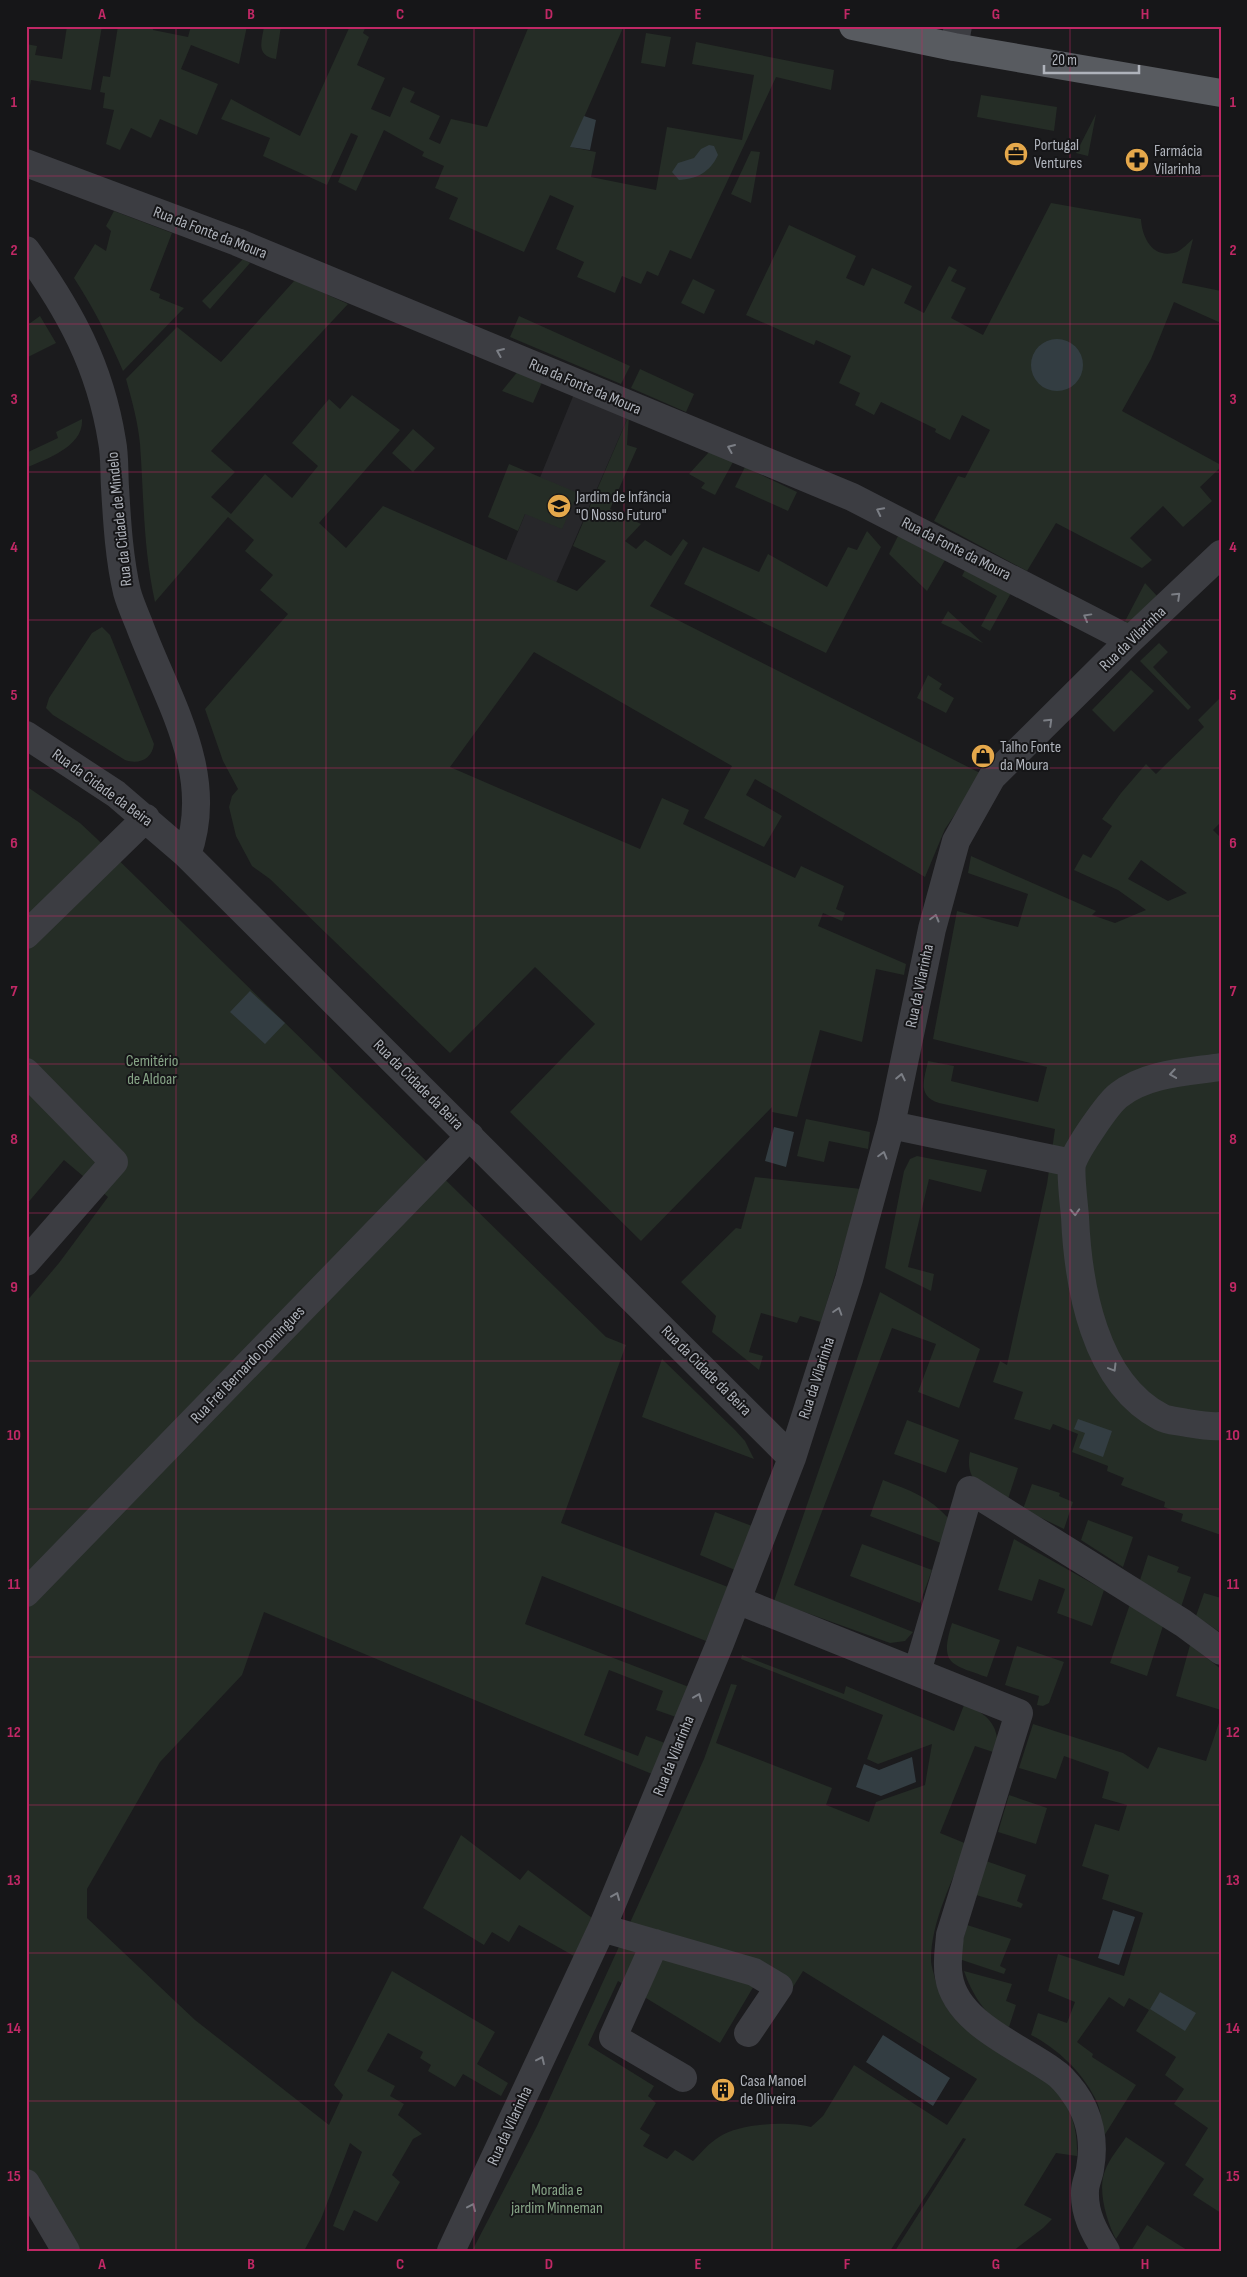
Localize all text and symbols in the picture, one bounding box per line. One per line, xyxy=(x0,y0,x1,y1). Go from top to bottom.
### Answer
text: A xyxy=(97,5,106,24)
text: B xyxy=(247,5,255,24)
text: C xyxy=(396,5,404,24)
text: D xyxy=(545,5,553,24)
text: E xyxy=(695,5,702,24)
text: F xyxy=(844,5,851,24)
text: G xyxy=(992,5,1000,24)
text: H xyxy=(1141,5,1149,24)
scale bar xyxy=(1044,42,1140,74)
text: 20 m xyxy=(1052,51,1077,70)
text: 1 xyxy=(11,93,18,112)
text: 1 xyxy=(1230,93,1237,112)
place label: Portugal Ventures xyxy=(1034,136,1082,173)
office icon: Portugal Ventures xyxy=(1003,141,1029,167)
place label: Farmácia Vilarinha xyxy=(1154,142,1203,179)
pharmacy icon: Farmácia Vilarinha xyxy=(1124,147,1150,173)
street label: Rua da Fonte da Moura xyxy=(151,203,269,263)
text: 2 xyxy=(10,241,18,260)
text: 2 xyxy=(1229,241,1237,260)
one-way arrow xyxy=(496,347,505,358)
street label: Rua da Fonte da Moura xyxy=(526,355,644,419)
text: 3 xyxy=(10,390,18,409)
text: 3 xyxy=(1229,390,1237,409)
one-way arrow xyxy=(727,443,736,454)
street label: Rua da Cidade de Mindelo xyxy=(103,451,137,587)
place label: Jardim de Infância "O Nosso Futuro" xyxy=(575,488,671,525)
school or university icon: Jardim de Infância "O Nosso Futuro" xyxy=(546,493,572,519)
one-way arrow xyxy=(877,507,886,517)
street label: Rua da Fonte da Moura xyxy=(898,513,1014,585)
text: 4 xyxy=(10,538,18,557)
text: 4 xyxy=(1229,538,1237,557)
one-way arrow xyxy=(1172,593,1181,602)
street label: Rua da Vilarinha xyxy=(1096,603,1170,675)
one-way arrow xyxy=(1083,614,1092,624)
text: 5 xyxy=(10,686,18,705)
text: 5 xyxy=(1229,686,1237,705)
one-way arrow xyxy=(1043,719,1052,728)
place label: Talho Fonte da Moura xyxy=(1000,738,1061,775)
shop icon: Talho Fonte da Moura xyxy=(970,743,996,769)
street label: Rua da Cidade da Beira xyxy=(48,745,156,831)
text: 6 xyxy=(10,834,18,853)
text: 6 xyxy=(1229,834,1237,853)
one-way arrow xyxy=(929,914,940,923)
street label: Rua da Vilarinha xyxy=(902,942,938,1030)
text: 7 xyxy=(11,982,18,1001)
text: 7 xyxy=(1230,982,1237,1001)
street label: Rua da Cidade da Beira xyxy=(369,1036,467,1134)
park label: Cemitério de Aldoar xyxy=(126,1052,178,1089)
one-way arrow xyxy=(1168,1069,1177,1079)
one-way arrow xyxy=(895,1073,906,1082)
text: 8 xyxy=(10,1130,18,1149)
text: 8 xyxy=(1229,1130,1237,1149)
one-way arrow xyxy=(877,1152,887,1160)
one-way arrow xyxy=(1069,1208,1080,1216)
text: 9 xyxy=(10,1278,18,1297)
text: 9 xyxy=(1229,1278,1237,1297)
street label: Rua Frei Bernardo Domingues xyxy=(187,1302,309,1428)
one-way arrow xyxy=(833,1308,843,1316)
street label: Rua da Cidade da Beira xyxy=(657,1322,755,1420)
street label: Rua da Vilarinha xyxy=(795,1335,839,1421)
one-way arrow xyxy=(1107,1362,1116,1372)
text: 10 xyxy=(7,1426,21,1445)
text: 10 xyxy=(1226,1426,1240,1445)
text: 11 xyxy=(8,1575,21,1594)
text: 11 xyxy=(1227,1575,1240,1594)
one-way arrow xyxy=(692,1693,702,1702)
street label: Rua da Vilarinha xyxy=(649,1713,699,1799)
text: 12 xyxy=(7,1723,21,1742)
text: 12 xyxy=(1226,1723,1240,1742)
text: 13 xyxy=(7,1871,21,1890)
text: 13 xyxy=(1226,1871,1240,1890)
one-way arrow xyxy=(609,1892,620,1901)
text: 14 xyxy=(7,2019,21,2038)
text: 14 xyxy=(1226,2019,1240,2038)
one-way arrow xyxy=(535,2056,545,2065)
place label: Casa Manoel de Oliveira xyxy=(740,2072,807,2109)
building icon: Casa Manoel de Oliveira xyxy=(710,2077,736,2103)
street label: Rua da Vilarinha xyxy=(483,2084,537,2168)
text: 15 xyxy=(7,2167,21,2186)
text: 15 xyxy=(1226,2167,1240,2186)
park label: Moradia e jardim Minneman xyxy=(510,2181,603,2218)
one-way arrow xyxy=(466,2203,476,2212)
text: A xyxy=(97,2255,106,2274)
text: B xyxy=(247,2255,255,2274)
text: C xyxy=(396,2255,404,2274)
text: D xyxy=(545,2255,553,2274)
text: E xyxy=(695,2255,702,2274)
text: F xyxy=(844,2255,851,2274)
text: G xyxy=(992,2255,1000,2274)
text: H xyxy=(1141,2255,1149,2274)

